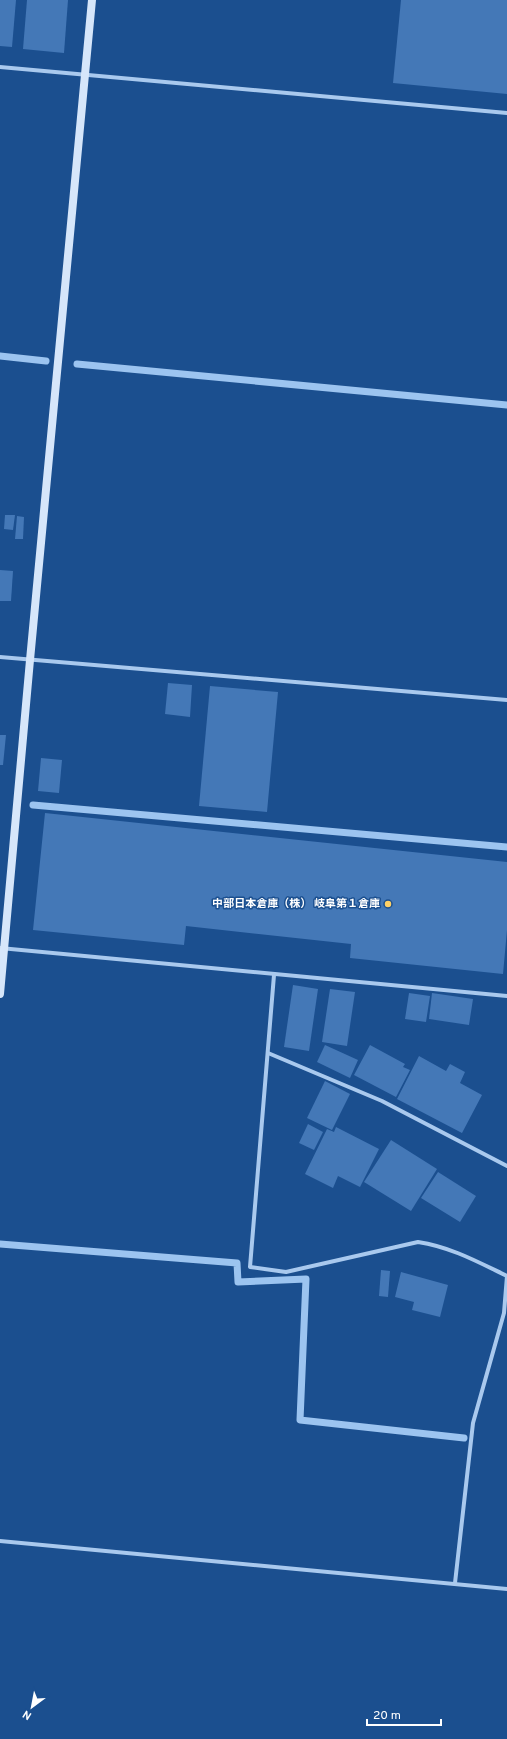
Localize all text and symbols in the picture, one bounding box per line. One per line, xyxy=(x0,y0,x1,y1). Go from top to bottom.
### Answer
place label: 中部日本倉庫（株） 岐阜第１倉庫 xyxy=(212,897,380,911)
marker: 中部日本倉庫（株） 岐阜第１倉庫 xyxy=(383,899,393,909)
north arrow xyxy=(12,1687,52,1727)
scale bar xyxy=(367,1701,441,1727)
text: N xyxy=(20,1707,34,1723)
text: 20 m xyxy=(373,1708,401,1724)

